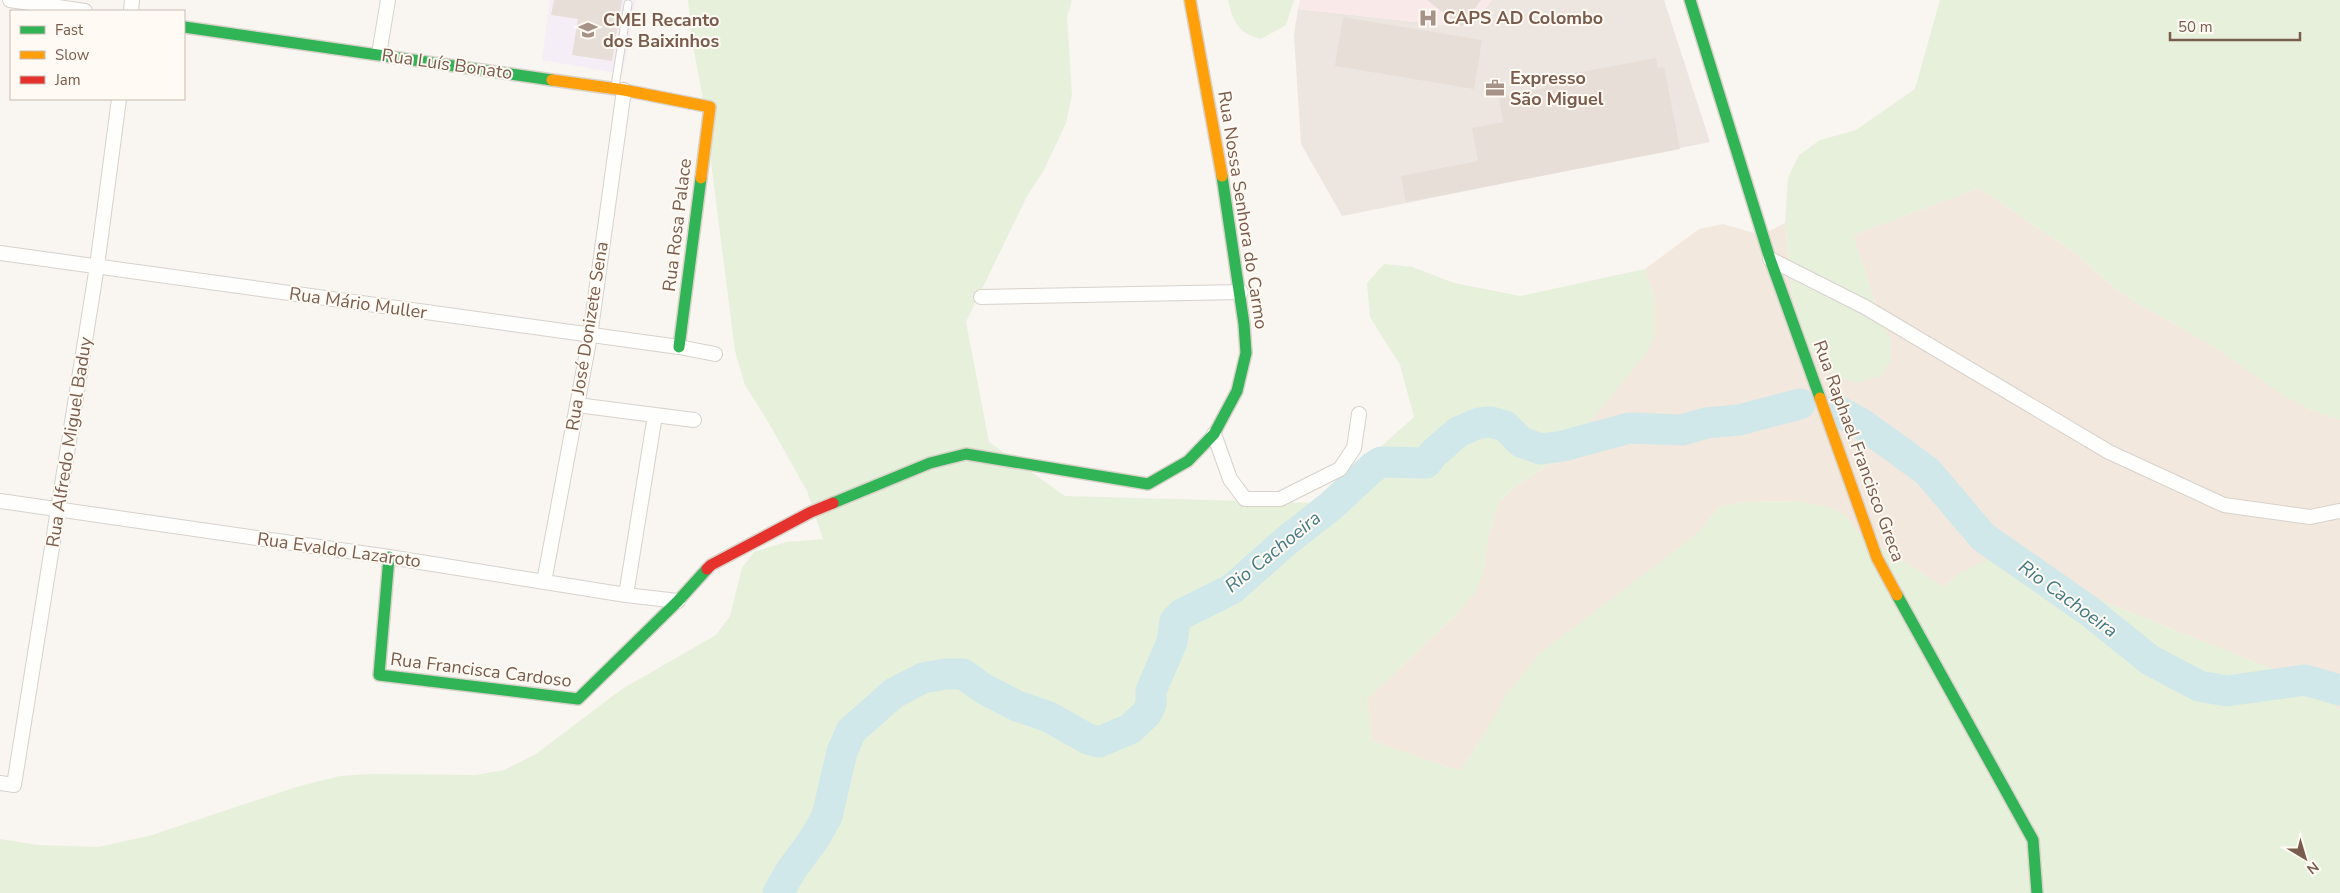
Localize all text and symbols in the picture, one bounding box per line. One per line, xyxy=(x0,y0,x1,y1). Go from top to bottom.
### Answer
place label: CAPS AD Colombo xyxy=(1443,6,1603,30)
hospital icon: CAPS AD Colombo xyxy=(1417,7,1439,29)
place label: CMEI Recanto dos Baixinhos xyxy=(603,8,719,53)
legend xyxy=(10,10,185,100)
scale bar xyxy=(2170,10,2300,42)
text: 50 m xyxy=(2178,17,2213,37)
school or university icon: CMEI Recanto dos Baixinhos xyxy=(577,19,599,41)
text: Fast xyxy=(55,20,84,40)
street label: Rua Luís Bonato xyxy=(380,43,514,85)
text: Slow xyxy=(55,45,90,65)
place label: Expresso São Miguel xyxy=(1510,66,1604,111)
text: Jam xyxy=(54,70,81,90)
office icon: Expresso São Miguel xyxy=(1484,77,1506,99)
street label: Rua Nossa Senhora do Carmo xyxy=(1212,89,1274,331)
street label: Rua Rosa Palace xyxy=(657,157,697,293)
street label: Rua José Donizete Sena xyxy=(560,240,614,432)
street label: Rua Mário Muller xyxy=(288,281,429,325)
street label: Rua Alfredo Miguel Baduy xyxy=(40,334,98,549)
street label: Rua Raphael Francisco Greca xyxy=(1808,337,1910,565)
water label: Rio Cachoeira xyxy=(1220,505,1326,599)
street label: Rua Evaldo Lazaroto xyxy=(256,527,422,573)
water label: Rio Cachoeira xyxy=(2013,554,2123,644)
street label: Rua Francisca Cardoso xyxy=(389,647,573,693)
north arrow xyxy=(2280,833,2330,883)
text: N xyxy=(2303,857,2323,879)

